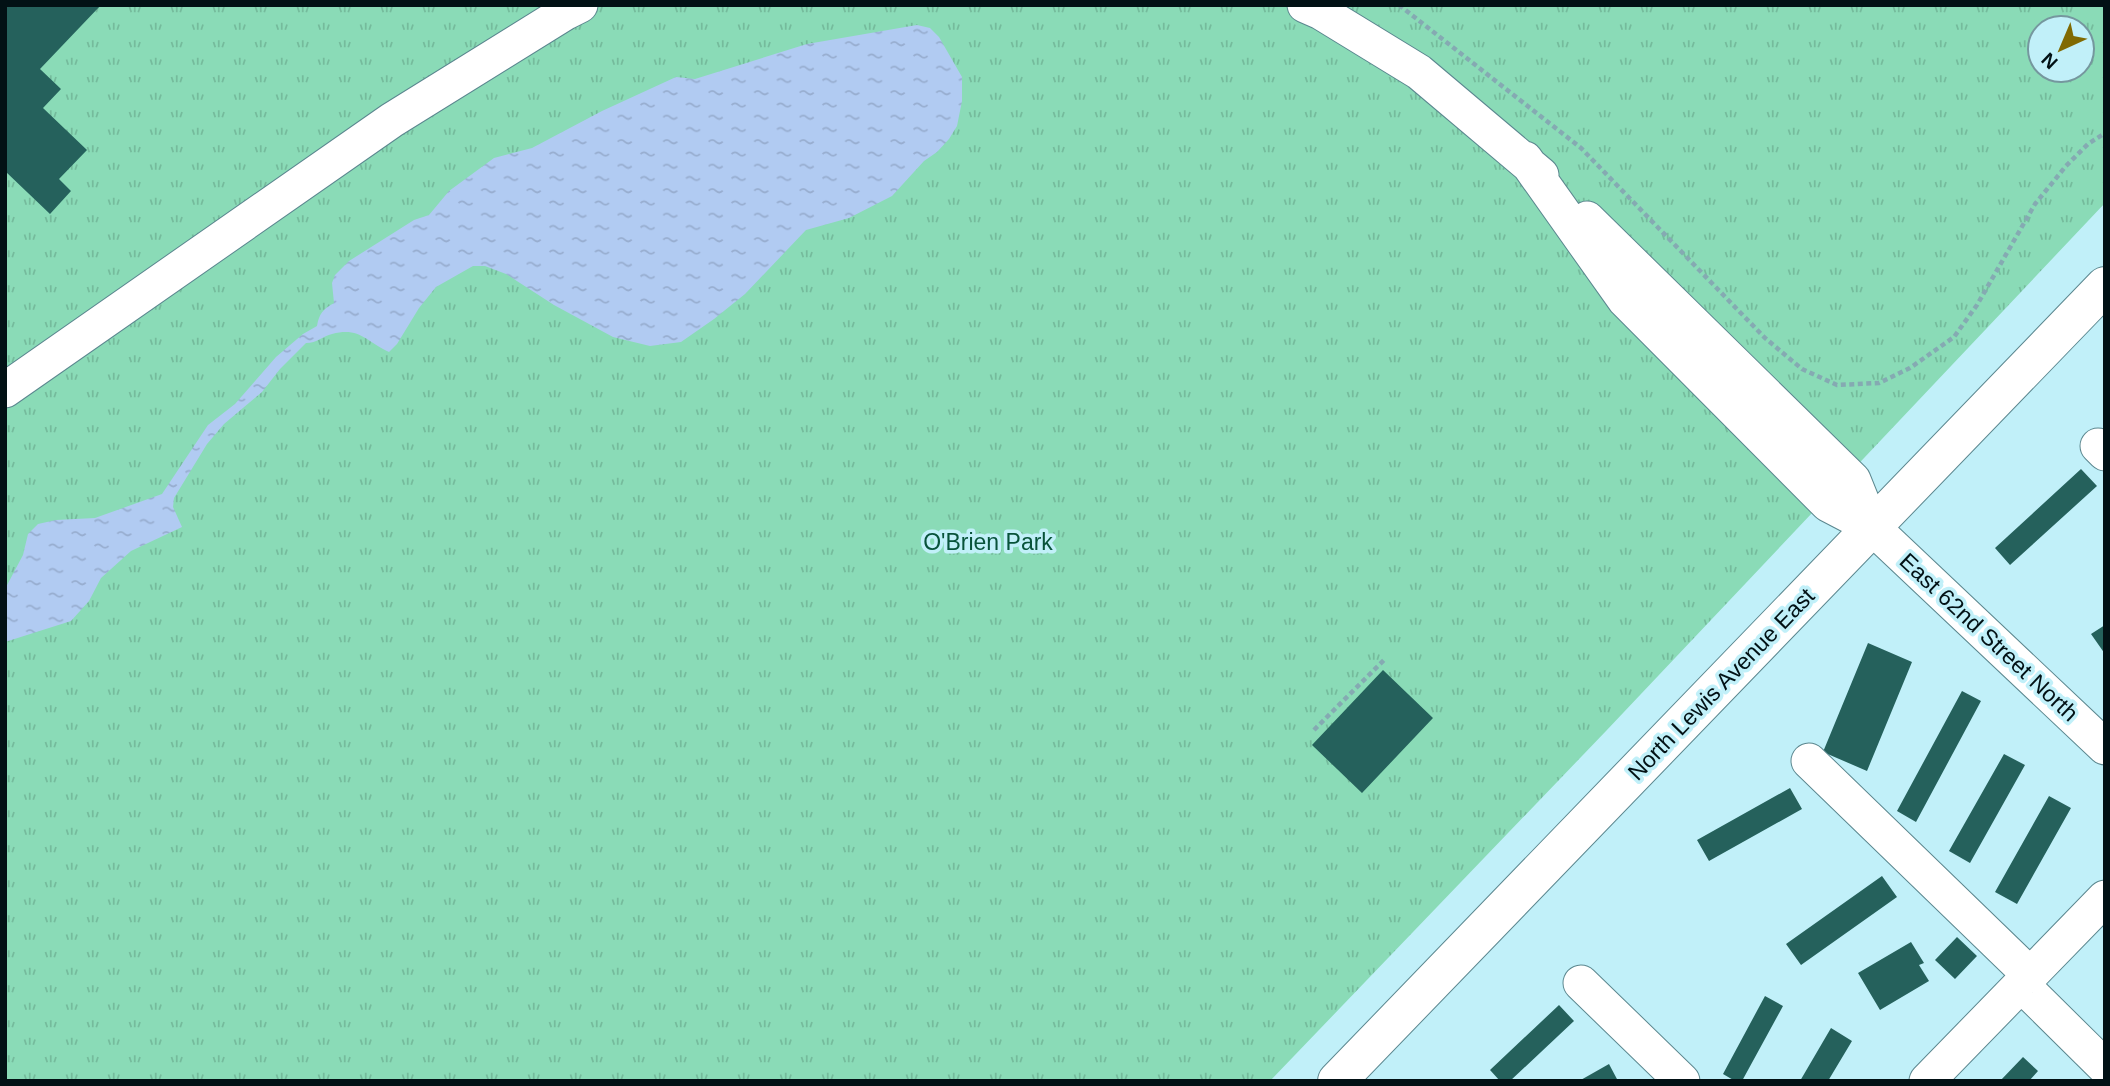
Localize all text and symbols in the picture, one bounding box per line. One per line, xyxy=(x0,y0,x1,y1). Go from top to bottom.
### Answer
north arrow xyxy=(2026,14,2096,84)
text: N xyxy=(2037,49,2062,73)
park label: O'Brien Park xyxy=(923,529,1053,555)
street label: East 62nd Street North xyxy=(1895,548,2083,726)
street label: North Lewis Avenue East xyxy=(1623,582,1820,785)

